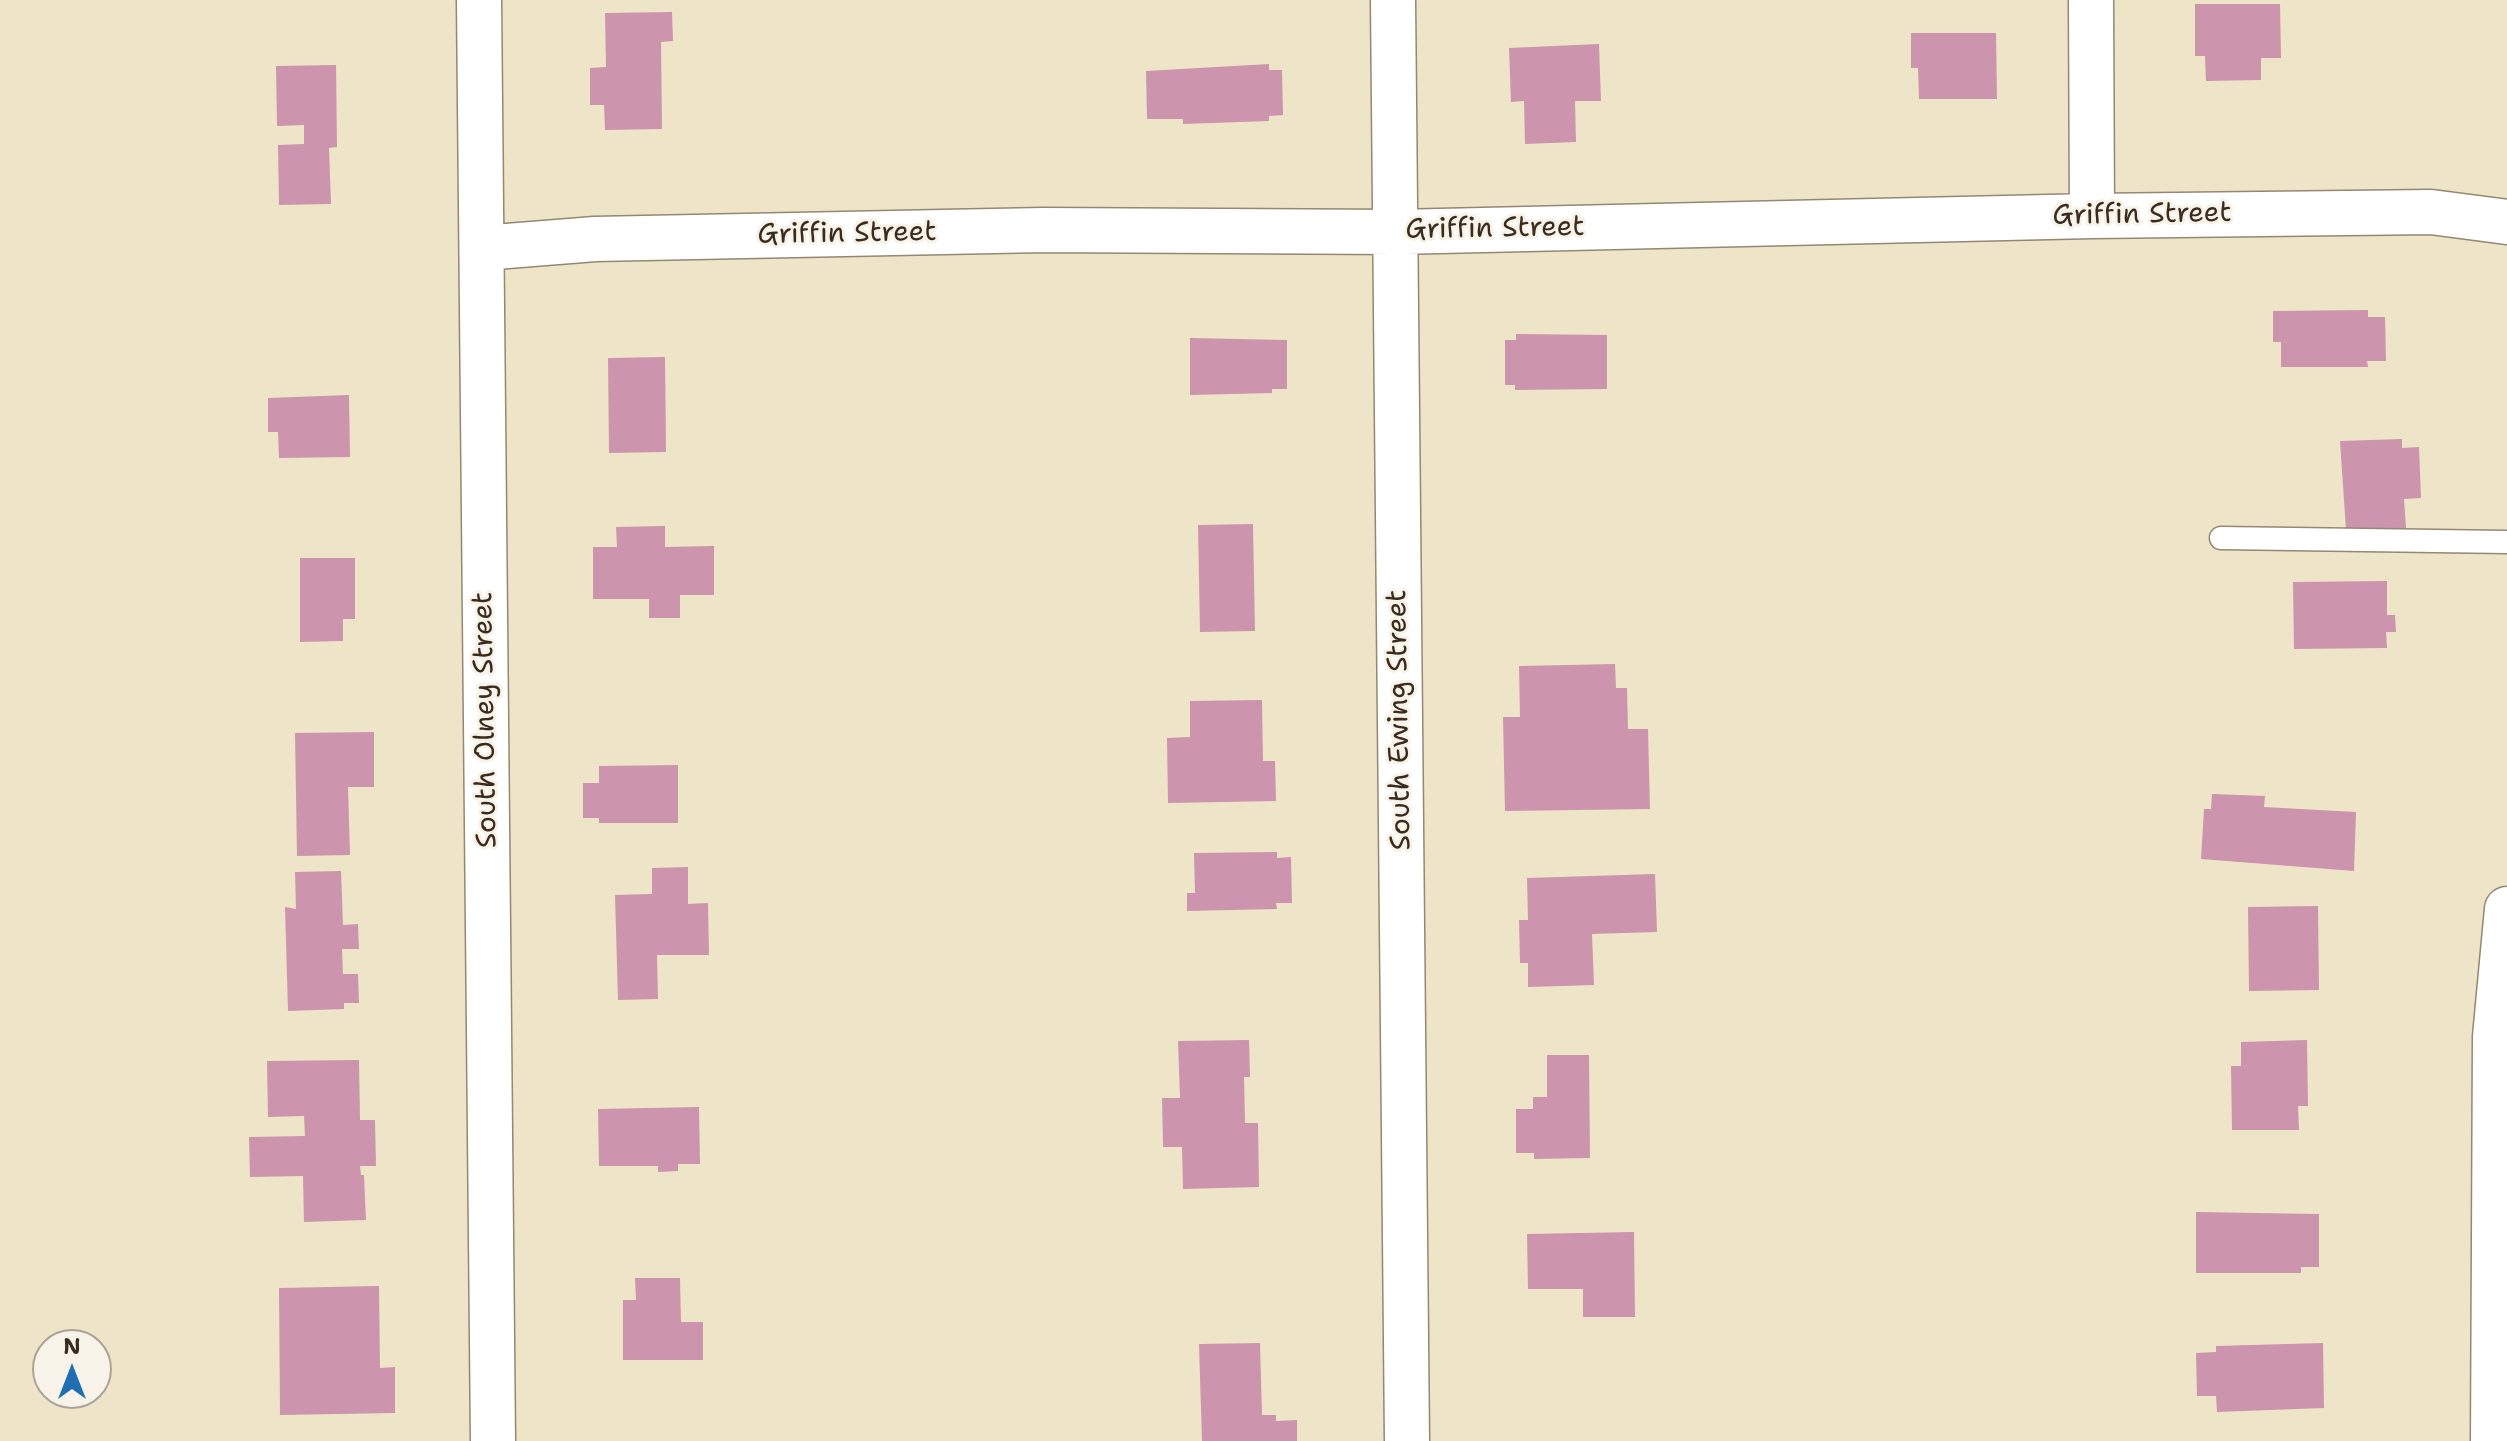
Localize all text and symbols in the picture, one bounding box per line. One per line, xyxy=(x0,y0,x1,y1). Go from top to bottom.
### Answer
street label: Griffin Street xyxy=(2052,197,2232,233)
street label: Griffin Street xyxy=(1405,211,1585,247)
street label: Griffin Street xyxy=(757,216,937,252)
street label: South Ewing Street xyxy=(1381,589,1419,851)
street label: South Olney Street xyxy=(467,592,505,848)
north arrow xyxy=(32,1329,112,1409)
text: N xyxy=(63,1332,81,1361)

